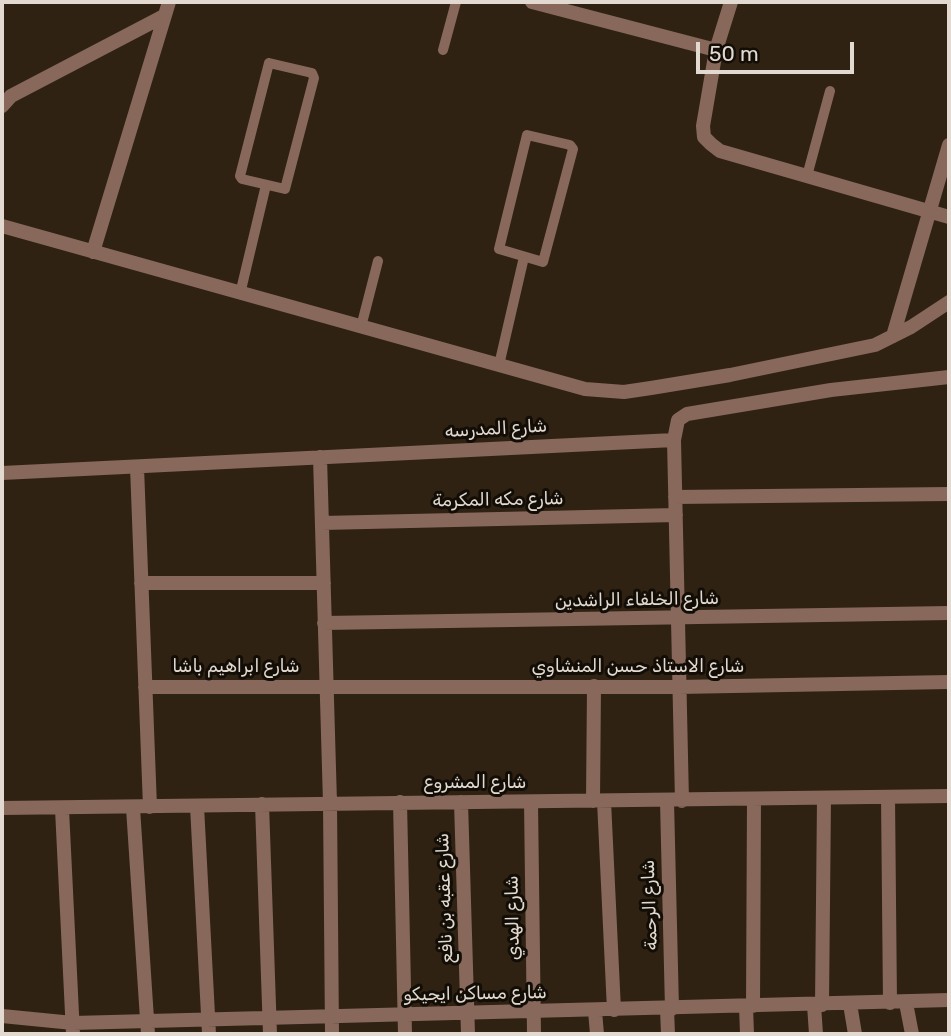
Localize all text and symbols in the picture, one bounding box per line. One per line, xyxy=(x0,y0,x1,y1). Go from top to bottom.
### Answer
scale bar xyxy=(699,28,856,72)
text: 50 m xyxy=(709,41,759,66)
street label: شارع المدرسه xyxy=(444,416,548,442)
street label: شارع مكه المكرمة xyxy=(432,488,564,512)
street label: شارع الخلفاء الراشدين xyxy=(555,588,719,612)
street label: شارع ابراهيم باشا xyxy=(172,656,300,678)
street label: شارع الاستاذ حسن المنشاوي xyxy=(532,656,744,678)
street label: شارع المشروع xyxy=(424,772,526,794)
street label: شارع عقبه بن نافع xyxy=(432,833,458,963)
street label: شارع الرحمة xyxy=(638,859,662,951)
street label: شارع الهدي xyxy=(501,875,525,961)
street label: شارع مساكن ايجيكو xyxy=(403,982,547,1006)

